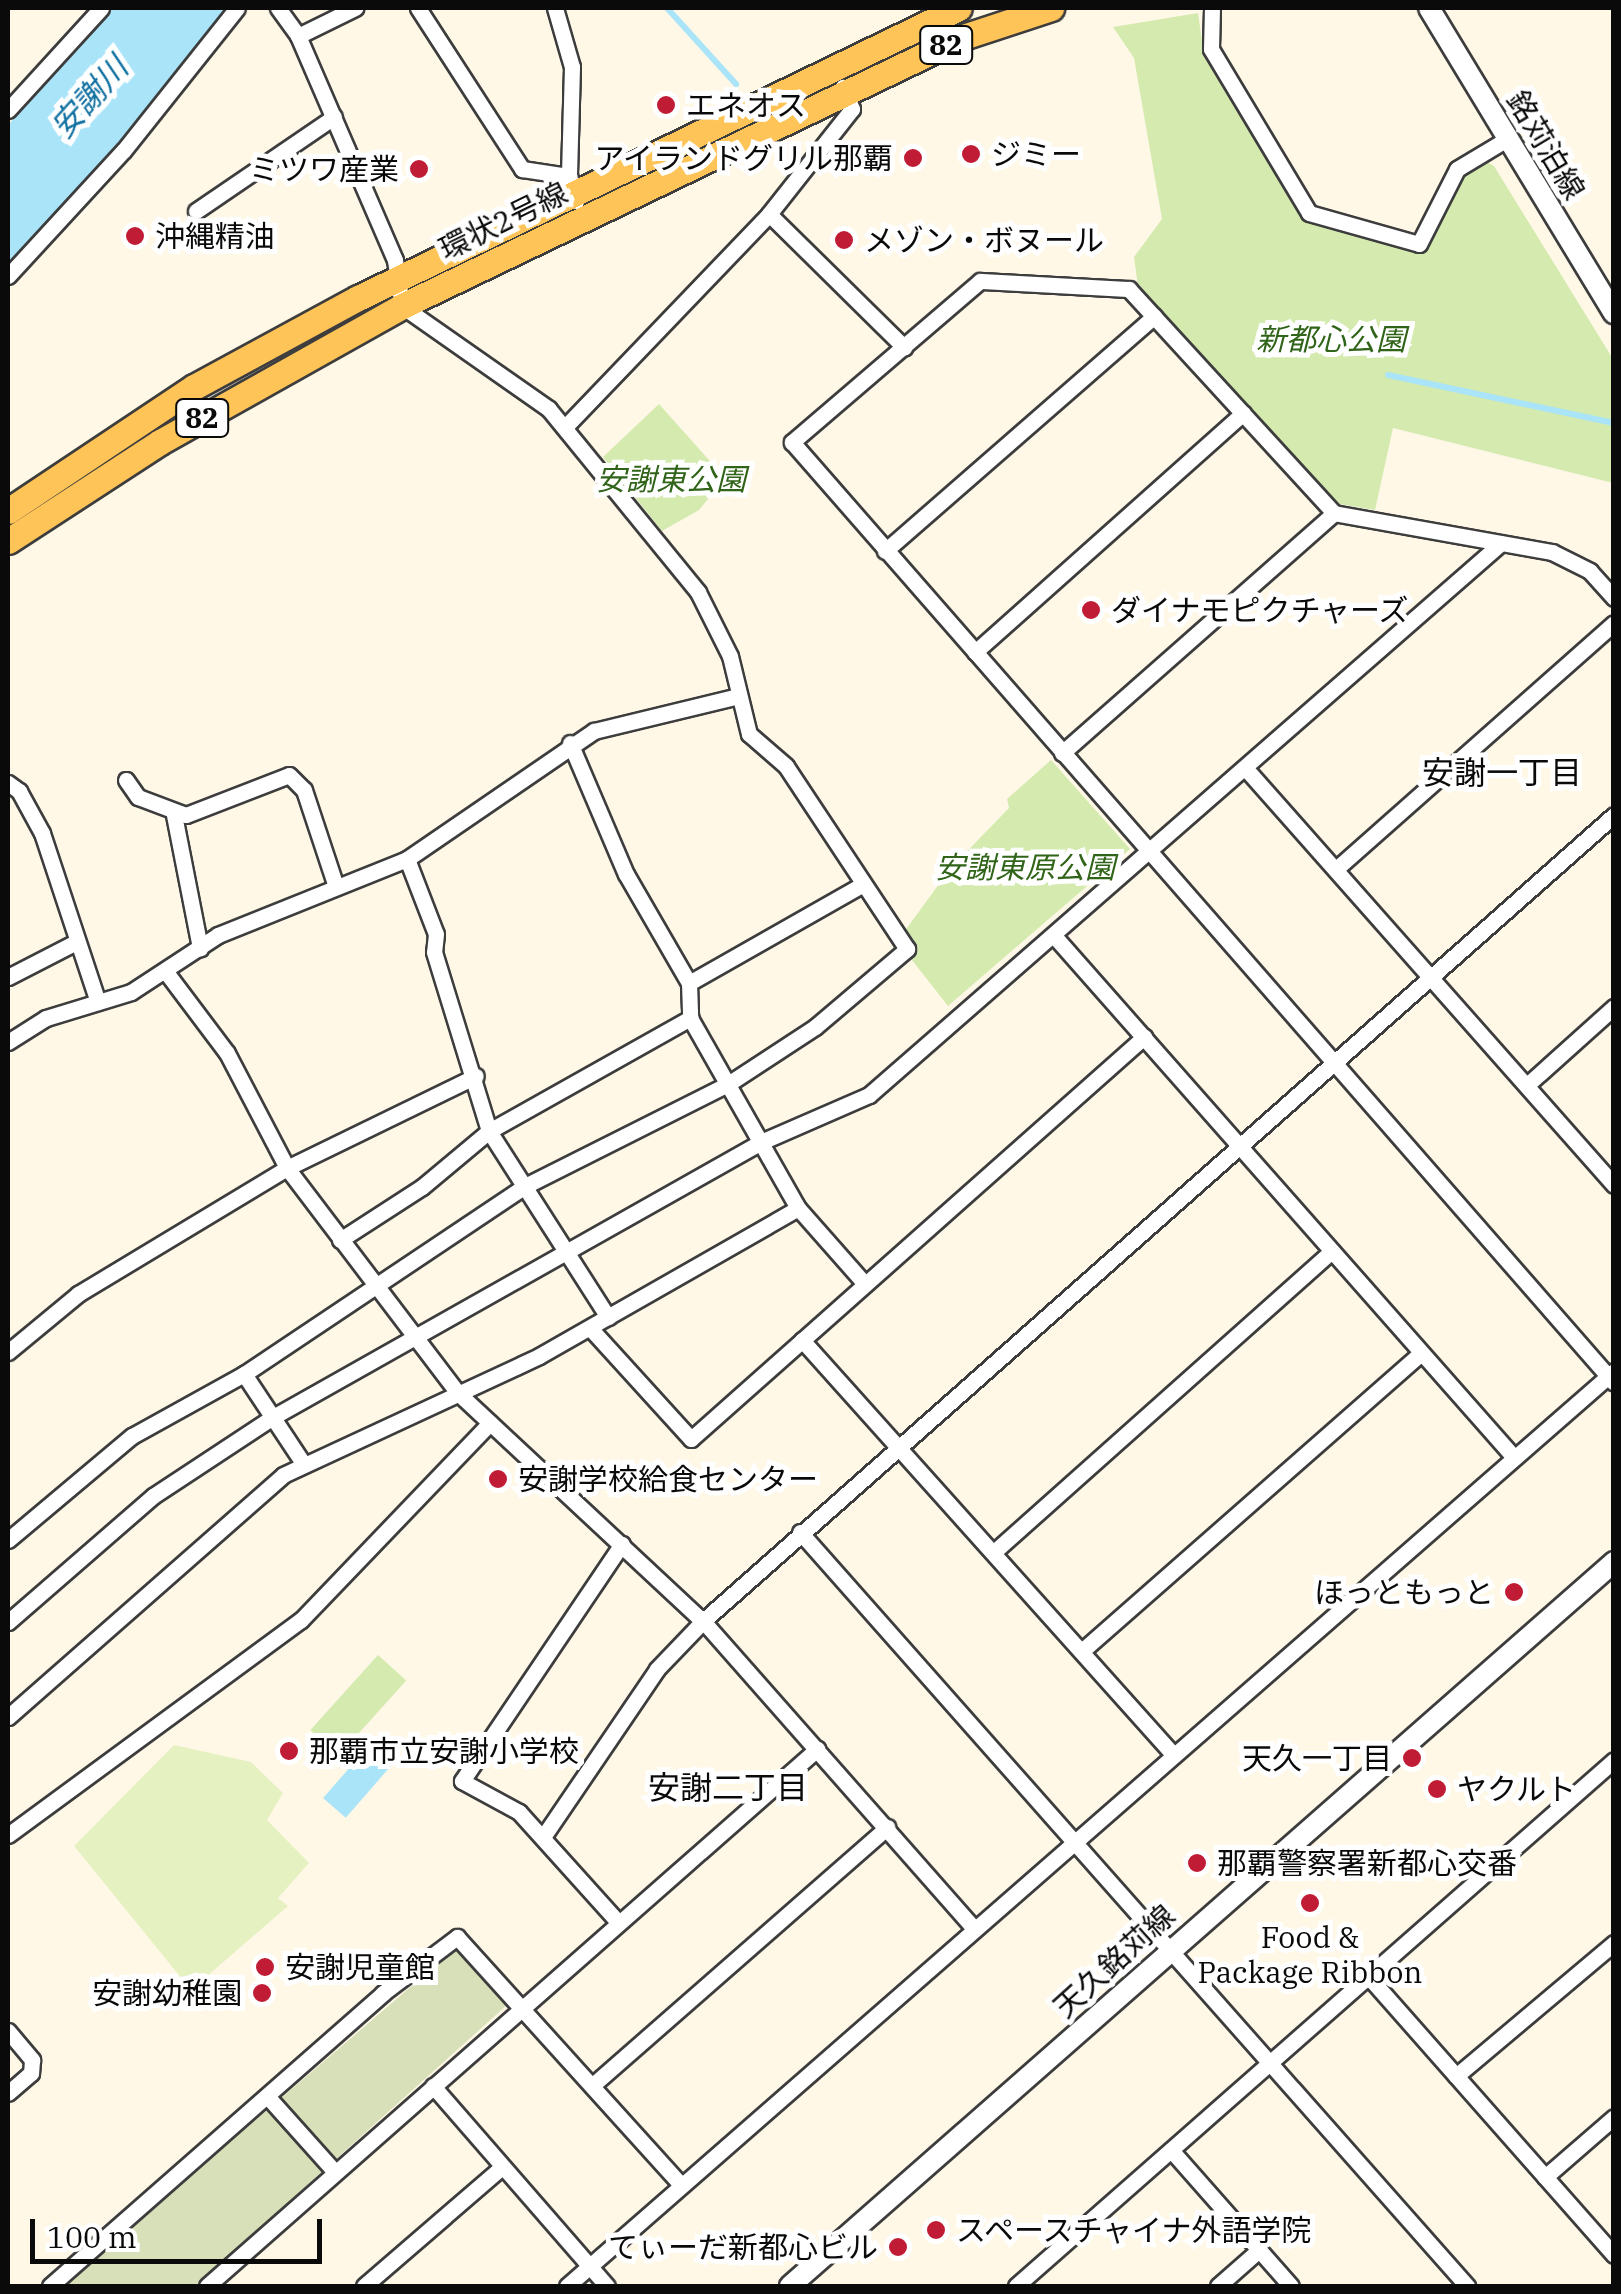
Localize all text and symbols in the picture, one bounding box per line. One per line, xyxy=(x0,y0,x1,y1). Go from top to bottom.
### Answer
road number: 82 xyxy=(918,22,974,68)
water label: 安謝川 xyxy=(43,48,135,146)
street label: 銘苅泊線 xyxy=(1500,84,1592,206)
place label: エネオス xyxy=(686,87,806,123)
marker: エネオス xyxy=(655,94,677,116)
place label: ジミー xyxy=(991,136,1081,172)
place label: アイランドグリル那覇 xyxy=(593,140,893,176)
marker: ジミー xyxy=(960,143,982,165)
marker: アイランドグリル那覇 xyxy=(902,147,924,169)
place label: ミツワ産業 xyxy=(249,151,399,187)
marker: ミツワ産業 xyxy=(408,158,430,180)
street label: 環状2号線 xyxy=(433,175,573,267)
place label: 沖縄精油 xyxy=(155,218,275,254)
place label: メゾン・ボヌール xyxy=(864,222,1104,258)
marker: 沖縄精油 xyxy=(124,225,146,247)
marker: メゾン・ボヌール xyxy=(833,229,855,251)
park label: 新都心公園 xyxy=(1256,321,1406,357)
road number: 82 xyxy=(174,395,230,441)
park label: 安謝東公園 xyxy=(596,461,746,497)
place label: ダイナモピクチャーズ xyxy=(1111,592,1411,628)
marker: ダイナモピクチャーズ xyxy=(1080,599,1102,621)
district label: 安謝一丁目 xyxy=(1422,753,1582,791)
park label: 安謝東原公園 xyxy=(935,849,1115,885)
place label: 安謝学校給食センター xyxy=(518,1461,818,1497)
marker: 安謝学校給食センター xyxy=(487,1468,509,1490)
place label: ほっともっと xyxy=(1314,1574,1494,1610)
marker: ほっともっと xyxy=(1503,1581,1525,1603)
place label: 那覇市立安謝小学校 xyxy=(309,1733,579,1769)
marker: 那覇市立安謝小学校 xyxy=(278,1740,300,1762)
place label: 天久一丁目 xyxy=(1242,1740,1392,1776)
marker: 天久一丁目 xyxy=(1401,1747,1423,1769)
district label: 安謝二丁目 xyxy=(648,1768,808,1806)
place label: ヤクルト xyxy=(1457,1771,1577,1807)
marker: ヤクルト xyxy=(1426,1778,1448,1800)
place label: 那覇警察署新都心交番 xyxy=(1217,1845,1517,1881)
marker: 那覇警察署新都心交番 xyxy=(1186,1852,1208,1874)
marker: Food & Package Ribbon xyxy=(1299,1892,1321,1914)
street label: 天久銘苅線 xyxy=(1046,1897,1182,2025)
place label: Food & Package Ribbon xyxy=(1198,1919,1422,1990)
place label: 安謝児童館 xyxy=(285,1949,435,1985)
marker: 安謝児童館 xyxy=(254,1956,276,1978)
place label: 安謝幼稚園 xyxy=(92,1975,242,2011)
marker: 安謝幼稚園 xyxy=(251,1982,273,2004)
scale bar xyxy=(35,2199,328,2261)
place label: スペースチャイナ外語学院 xyxy=(956,2212,1316,2248)
text: 100 m xyxy=(47,2217,137,2256)
marker: スペースチャイナ外語学院 xyxy=(925,2219,947,2241)
place label: てぃーだ新都心ビル xyxy=(608,2229,878,2265)
marker: てぃーだ新都心ビル xyxy=(887,2236,909,2258)

